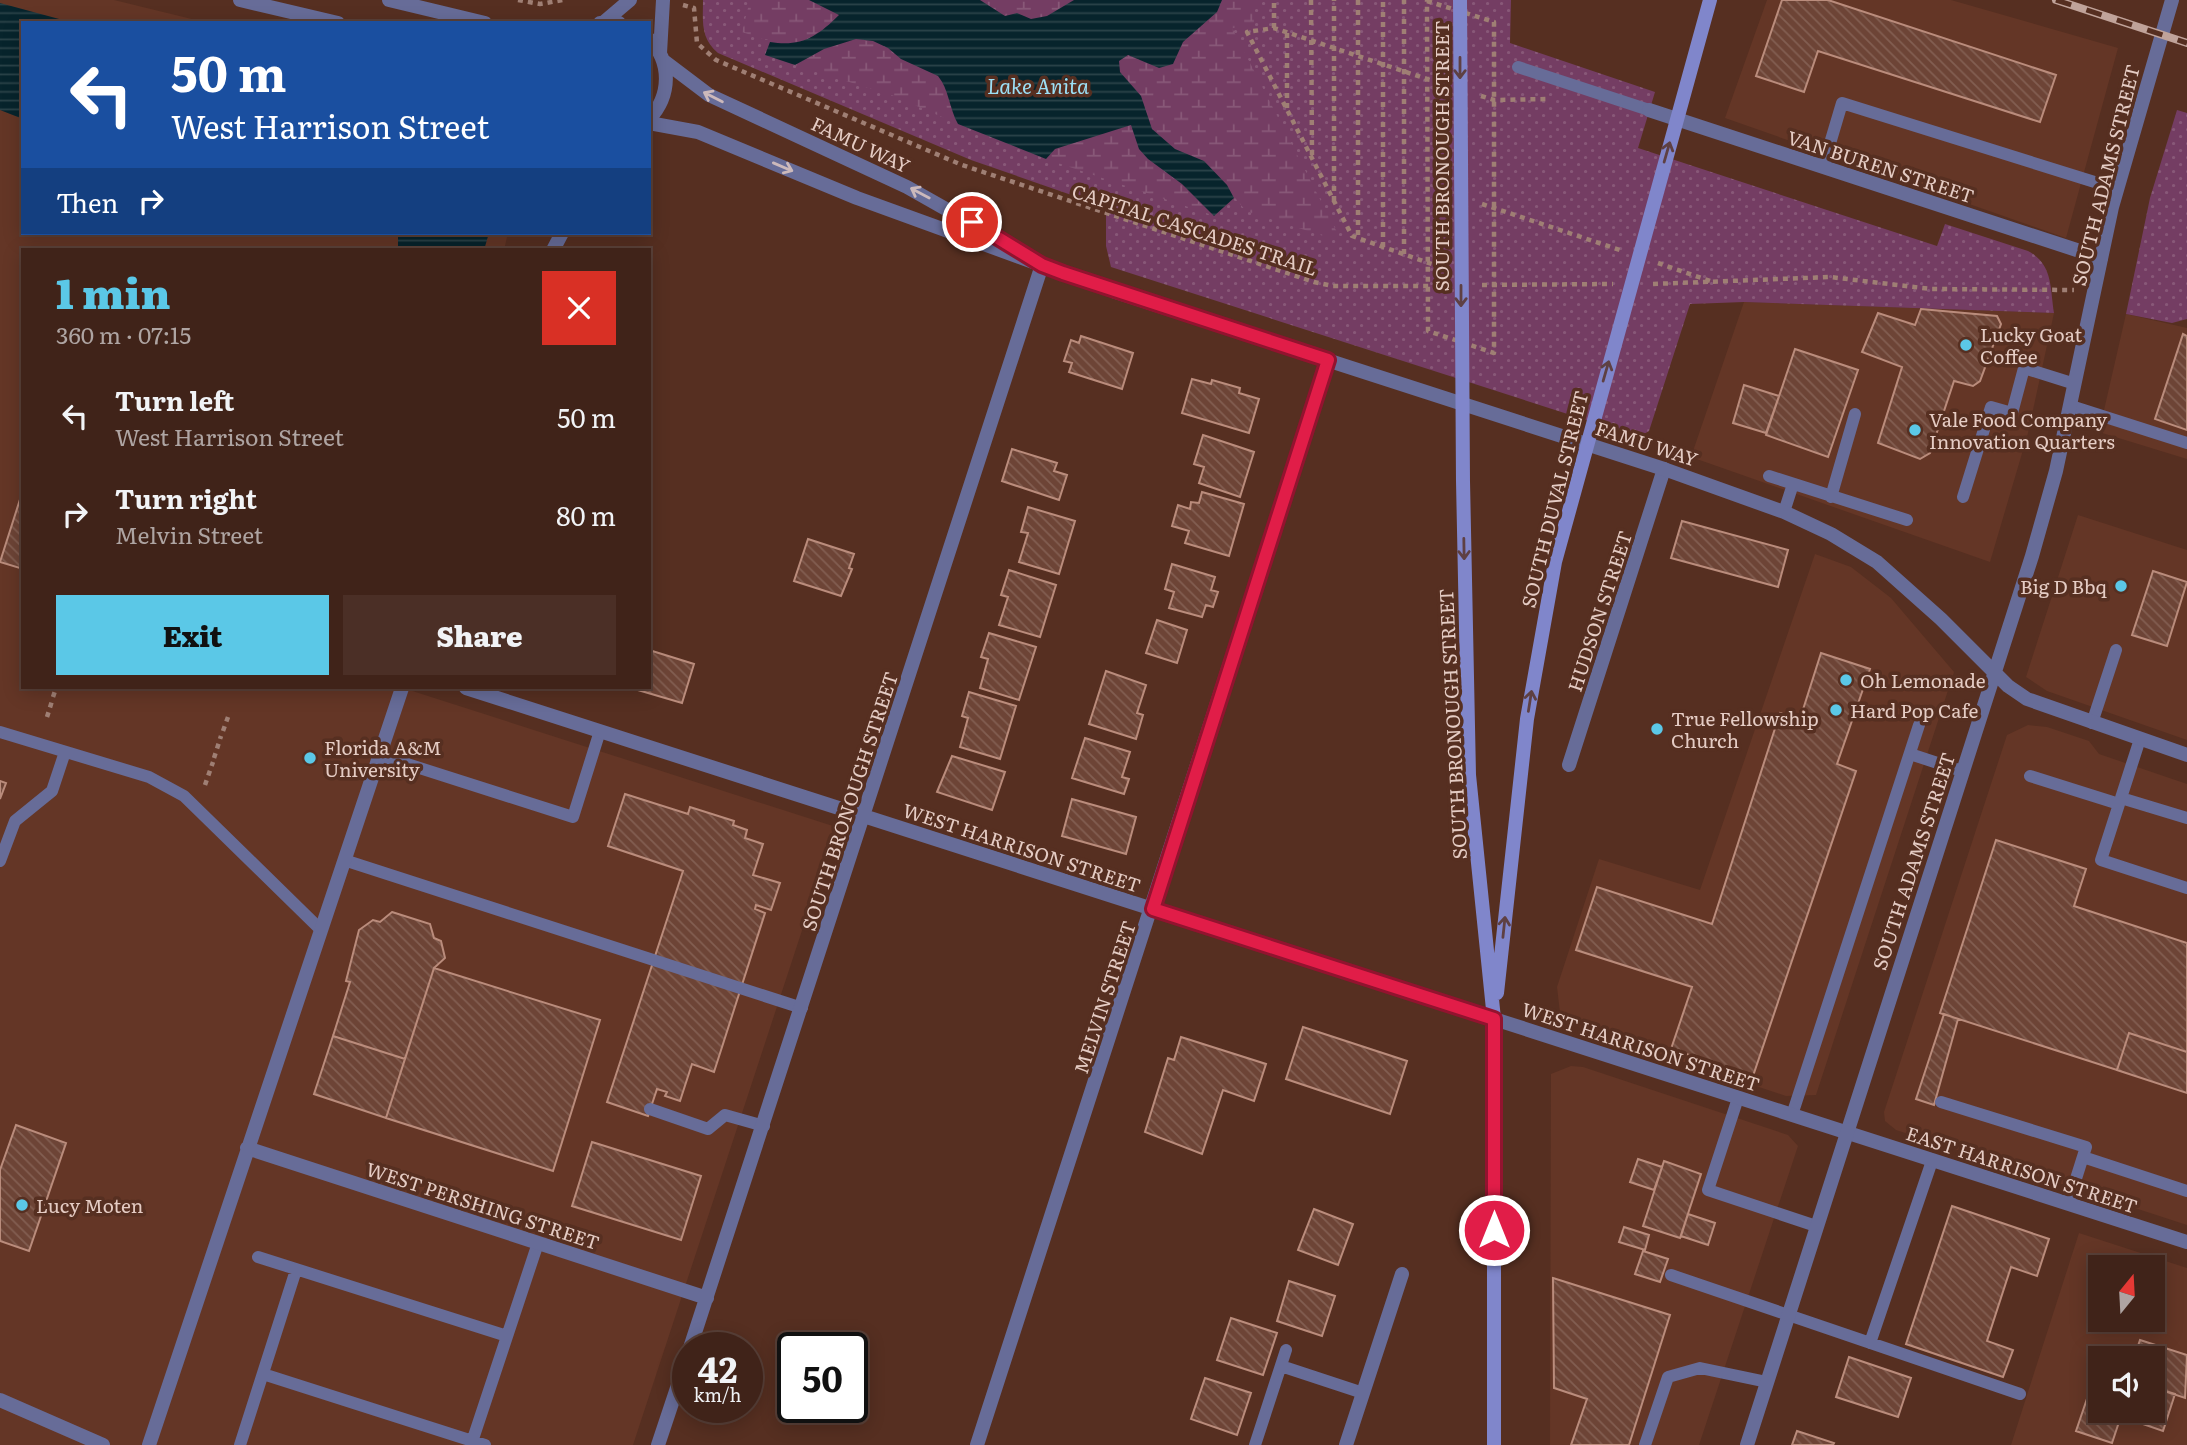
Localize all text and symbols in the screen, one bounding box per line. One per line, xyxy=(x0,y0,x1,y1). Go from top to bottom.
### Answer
street label: SOUTH BRONOUGH STREET xyxy=(1427,21,1455,292)
text: 50 m xyxy=(171,34,287,107)
icon: left xyxy=(56,49,147,140)
one-way arrow xyxy=(1453,56,1467,79)
street label: SOUTH ADAMS STREET xyxy=(2064,61,2146,289)
water label: Lake Anita xyxy=(987,69,1089,100)
one-way arrow xyxy=(704,90,724,104)
text: West Harrison Street xyxy=(171,101,489,149)
street label: FAMU WAY xyxy=(807,109,915,179)
street label: VAN BUREN STREET xyxy=(1784,123,1978,209)
one-way arrow xyxy=(1661,141,1674,163)
one-way arrow xyxy=(772,162,793,175)
street label: CAPITAL CASCADES TRAIL xyxy=(1069,176,1321,282)
text: Then xyxy=(56,182,118,221)
icon: right xyxy=(132,182,170,220)
one-way arrow xyxy=(910,186,930,200)
pin xyxy=(942,192,1002,252)
icon: arrive xyxy=(953,203,991,241)
text: 1 min xyxy=(56,260,171,322)
button: close xyxy=(542,271,616,345)
one-way arrow xyxy=(1454,284,1468,307)
text: 360 m · 07:15 xyxy=(56,317,191,351)
place label: Lucky Goat Coffee xyxy=(1980,320,2082,370)
marker: Lucky Goat Coffee xyxy=(1958,337,1974,353)
one-way arrow xyxy=(1600,360,1613,382)
text: Turn left xyxy=(115,380,234,419)
street label: SOUTH DUVAL STREET xyxy=(1513,387,1595,611)
icon: left xyxy=(56,397,94,435)
text: 50 m xyxy=(557,397,616,436)
place label: Vale Food Company Innovation Quarters xyxy=(1929,405,2115,455)
street label: FAMU WAY xyxy=(1592,413,1702,473)
text: West Harrison Street xyxy=(115,419,344,453)
marker: Vale Food Company Innovation Quarters xyxy=(1907,422,1923,438)
text: Turn right xyxy=(115,478,257,517)
icon: right xyxy=(56,495,94,533)
text: 80 m xyxy=(556,495,616,534)
text: Melvin Street xyxy=(115,517,263,551)
street label: HUDSON STREET xyxy=(1560,527,1638,695)
one-way arrow xyxy=(1457,537,1471,560)
place label: Big D Bbq xyxy=(2020,572,2108,600)
marker: Big D Bbq xyxy=(2113,578,2129,594)
street label: SOUTH BRONOUGH STREET xyxy=(1431,588,1473,860)
button: Exit xyxy=(56,595,329,675)
button: Share xyxy=(343,595,616,675)
place label: Oh Lemonade xyxy=(1860,666,1986,694)
street label: SOUTH BRONOUGH STREET xyxy=(794,668,904,934)
marker: Oh Lemonade xyxy=(1838,672,1854,688)
one-way arrow xyxy=(1524,690,1537,713)
place label: Hard Pop Cafe xyxy=(1850,696,1979,724)
marker: Hard Pop Cafe xyxy=(1828,702,1844,718)
place label: True Fellowship Church xyxy=(1671,704,1819,754)
marker: True Fellowship Church xyxy=(1649,721,1665,737)
place label: Florida A&M University xyxy=(324,733,441,783)
street label: SOUTH ADAMS STREET xyxy=(1865,749,1961,973)
marker: Florida A&M University xyxy=(302,750,318,766)
street label: WEST HARRISON STREET xyxy=(899,795,1145,899)
one-way arrow xyxy=(1498,916,1511,939)
street label: MELVIN STREET xyxy=(1066,917,1142,1077)
street label: WEST HARRISON STREET xyxy=(1518,994,1764,1098)
street label: EAST HARRISON STREET xyxy=(1903,1118,2141,1220)
street label: WEST PERSHING STREET xyxy=(363,1154,603,1256)
place label: Lucy Moten xyxy=(36,1191,143,1219)
position arrow xyxy=(1457,1193,1531,1267)
marker: Lucy Moten xyxy=(14,1197,30,1213)
north arrow xyxy=(2088,1255,2165,1332)
map controls xyxy=(2088,1255,2165,1423)
speed limit sign: 50 xyxy=(777,1332,868,1423)
text: 42 xyxy=(698,1342,737,1394)
button: sound xyxy=(2088,1346,2165,1423)
text: km/h xyxy=(694,1381,741,1408)

